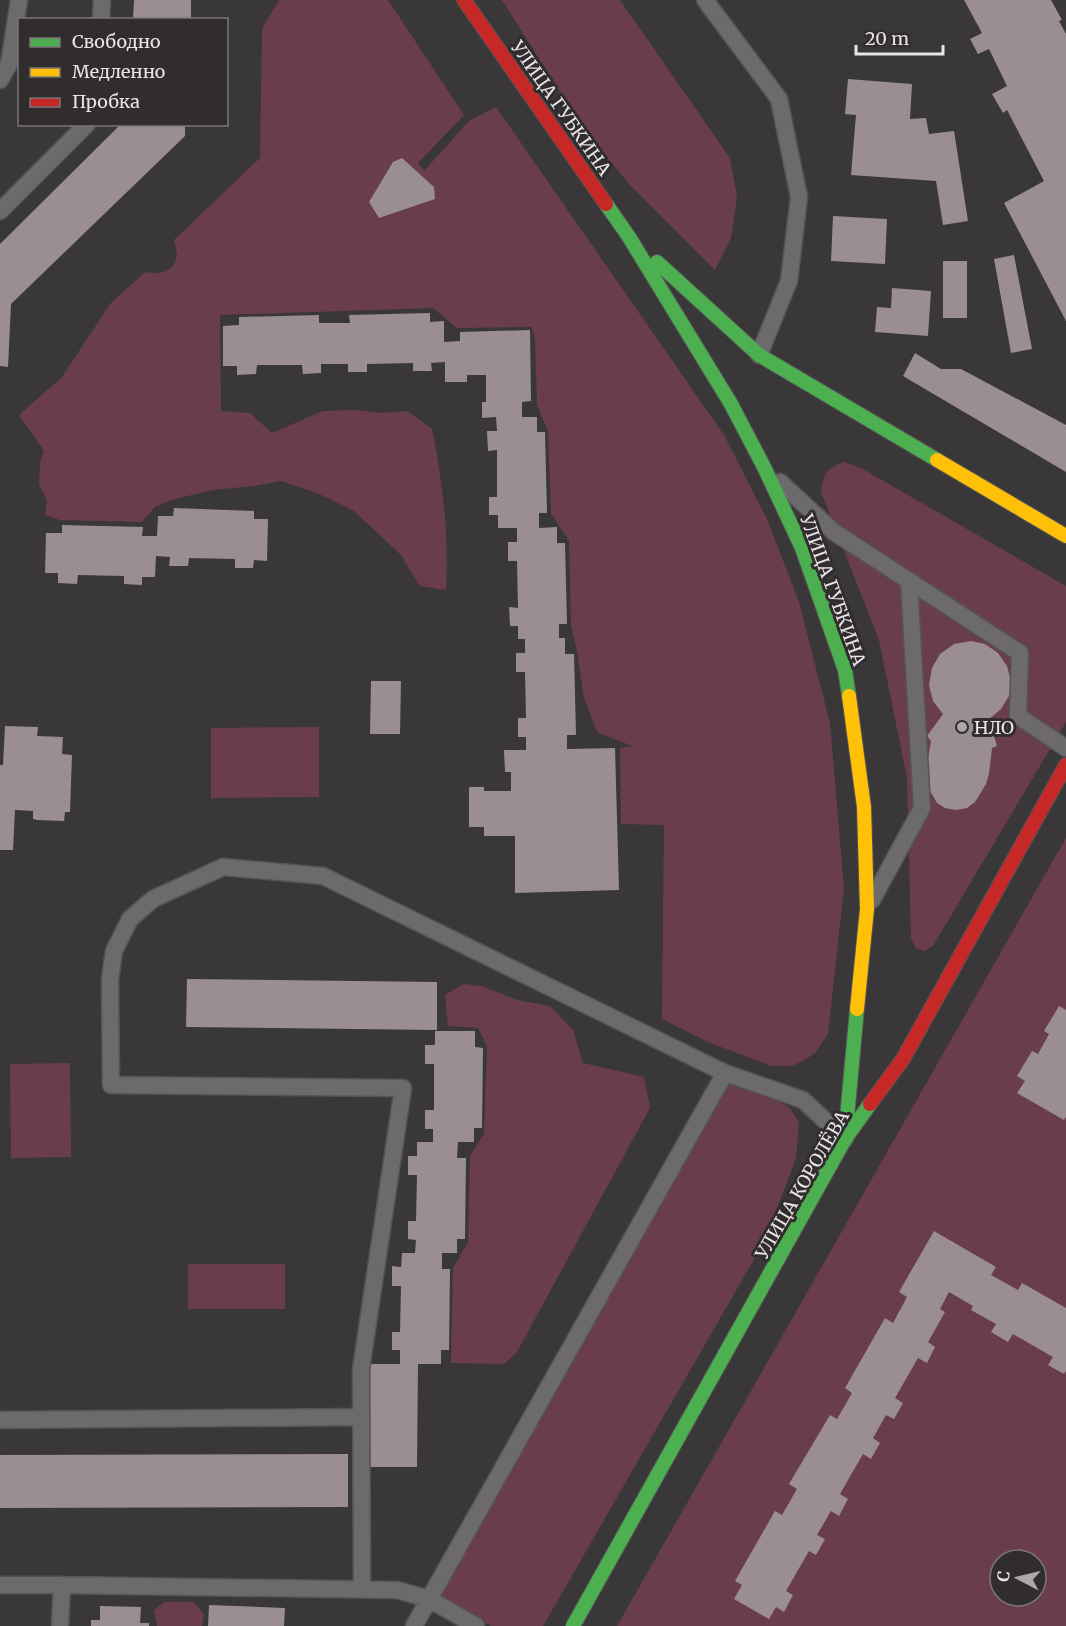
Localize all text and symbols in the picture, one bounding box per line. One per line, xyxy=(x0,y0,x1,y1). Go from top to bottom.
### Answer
legend xyxy=(18,18,228,126)
scale bar xyxy=(856,18,943,56)
text: 20 m xyxy=(865,27,909,50)
text: Свободно xyxy=(72,30,160,53)
street label: УЛИЦА ГУБКИНА xyxy=(505,35,616,180)
text: Медленно xyxy=(72,60,165,83)
text: Пробка xyxy=(72,90,140,113)
street label: УЛИЦА ГУБКИНА xyxy=(795,510,871,669)
place label: НЛО xyxy=(974,716,1014,739)
marker: НЛО xyxy=(955,720,969,734)
street label: УЛИЦА КОРОЛЁВА xyxy=(750,1106,854,1264)
north arrow xyxy=(988,1548,1048,1608)
text: С xyxy=(993,1570,1014,1583)

